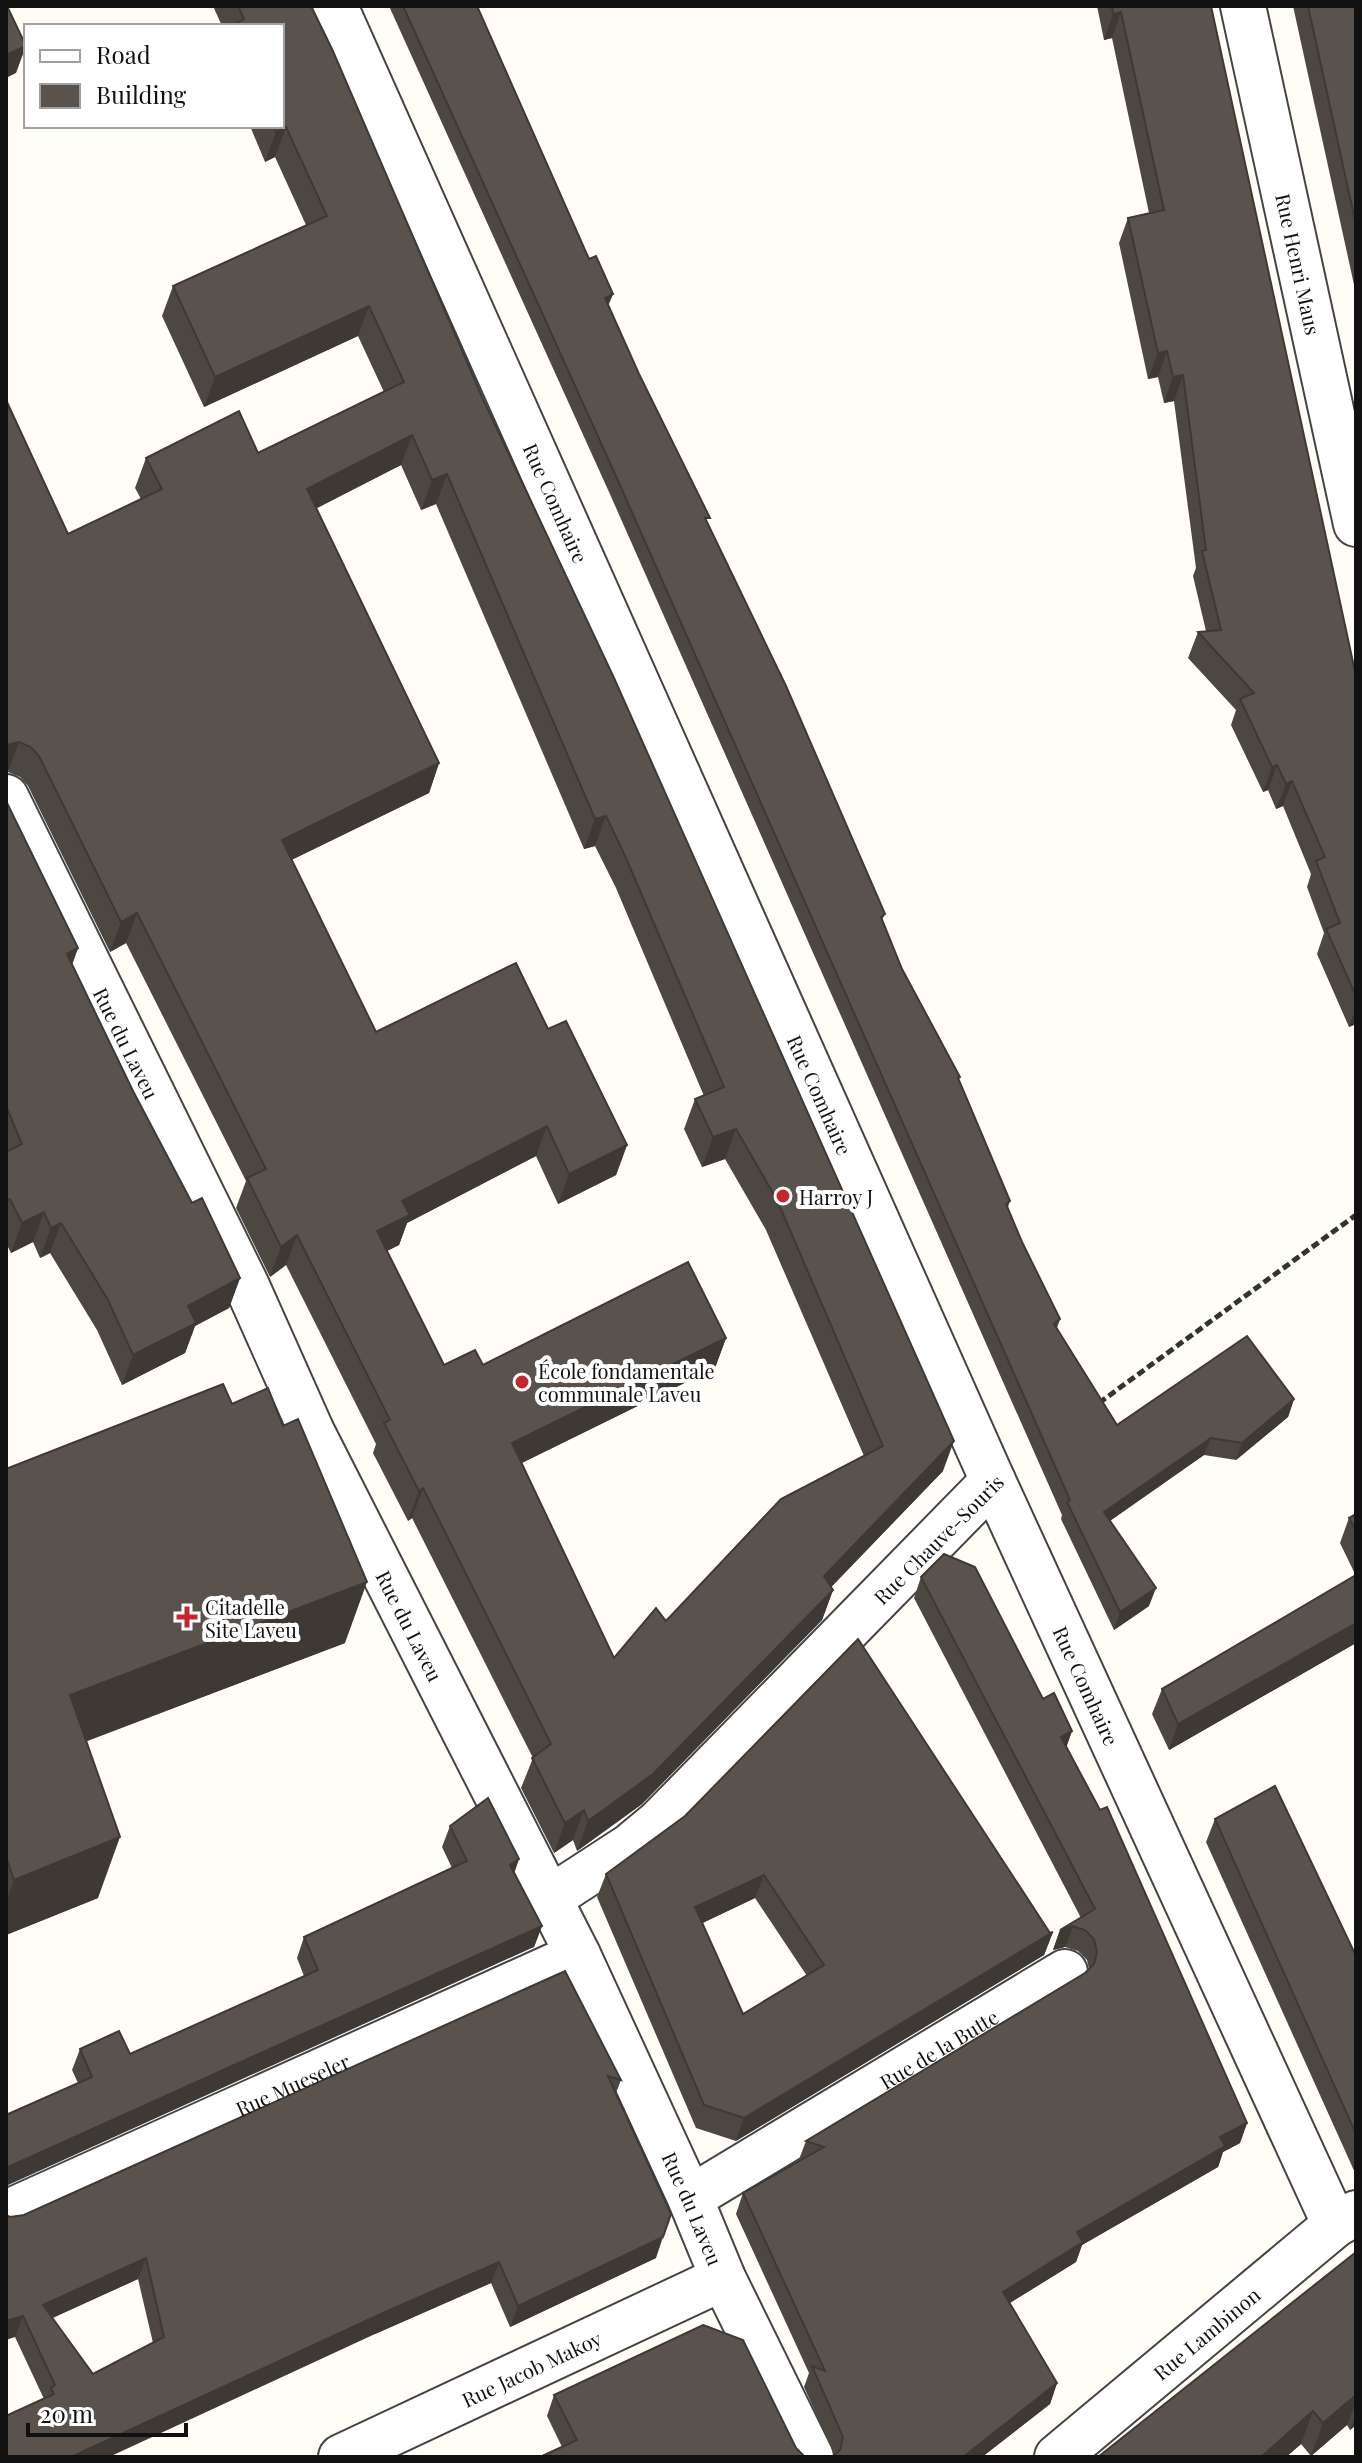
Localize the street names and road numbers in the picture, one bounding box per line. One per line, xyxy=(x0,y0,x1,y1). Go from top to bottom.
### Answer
street label: Rue Henri Maus xyxy=(1271,191,1328,337)
street label: Rue Comhaire xyxy=(518,439,595,567)
street label: Rue du Laveu xyxy=(88,983,166,1103)
street label: Rue Comhaire xyxy=(782,1030,859,1159)
street label: Rue Chauve-Souris xyxy=(867,1468,1009,1610)
street label: Rue du Laveu xyxy=(371,1565,450,1686)
street label: Rue Comhaire xyxy=(1048,1621,1126,1749)
street label: Rue de la Butte xyxy=(874,2002,1003,2094)
street label: Rue Mueseler xyxy=(231,2046,354,2121)
street label: Rue du Laveu xyxy=(657,2147,730,2269)
street label: Rue Lambinon xyxy=(1147,2280,1265,2385)
street label: Rue Jacob Makoy xyxy=(457,2324,605,2412)

